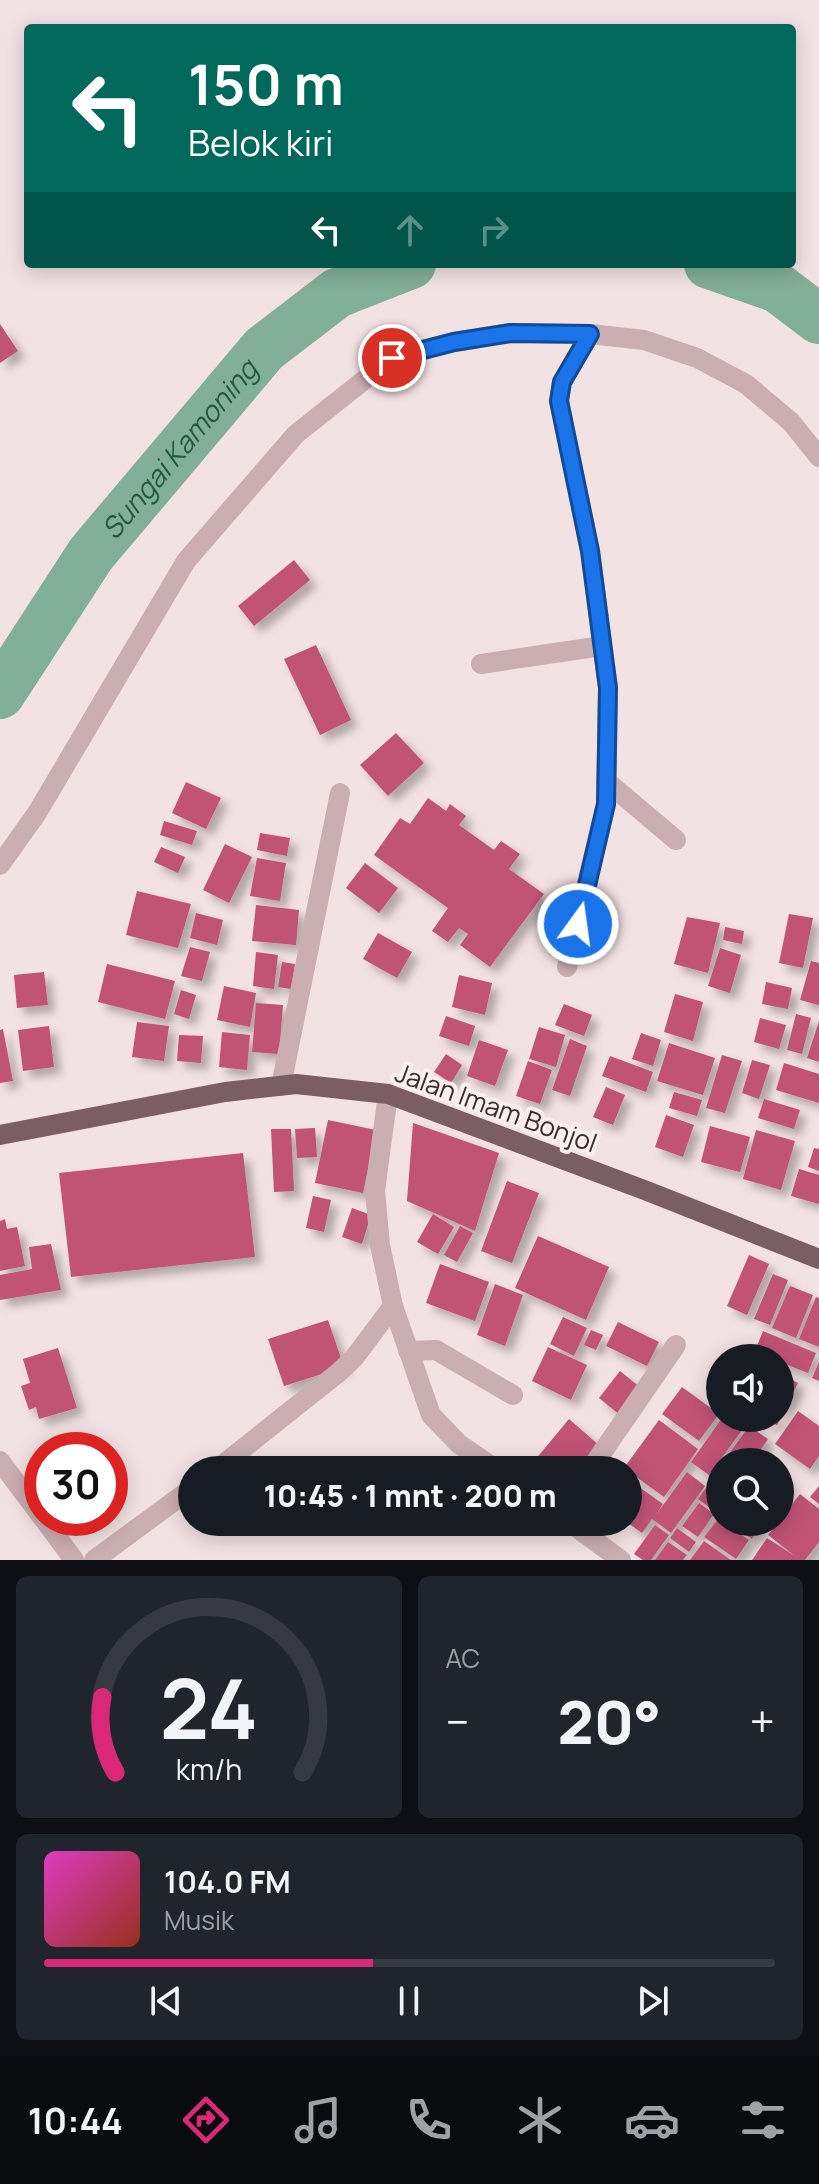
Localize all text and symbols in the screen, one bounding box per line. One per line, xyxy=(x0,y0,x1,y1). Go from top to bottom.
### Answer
text: 150 m xyxy=(188,45,344,122)
icon: left xyxy=(56,56,160,160)
text: Belok kiri xyxy=(188,118,334,167)
icon: left xyxy=(304,208,348,252)
icon: ahead xyxy=(388,208,432,252)
icon: right xyxy=(472,208,516,252)
pin xyxy=(358,324,426,392)
icon: arrive xyxy=(370,336,414,380)
water label: Sungai Kamoning xyxy=(92,349,267,546)
position arrow xyxy=(536,882,620,966)
street label: Jalan Imam Bonjol xyxy=(390,1054,602,1160)
map controls xyxy=(706,1344,794,1536)
button: sound xyxy=(706,1344,794,1432)
speed limit sign: 30 xyxy=(24,1432,128,1536)
button: search xyxy=(706,1448,794,1536)
text: 10:45 · 1 mnt · 200 m xyxy=(263,1475,557,1516)
text: AC xyxy=(446,1640,480,1676)
text: 24 xyxy=(160,1650,258,1764)
text: 20° xyxy=(558,1680,661,1762)
text: − xyxy=(446,1691,469,1751)
text: + xyxy=(750,1691,775,1751)
text: km/h xyxy=(176,1750,242,1789)
text: 104.0 FM xyxy=(164,1861,291,1902)
text: Musik xyxy=(164,1902,234,1938)
icon: previous xyxy=(144,1979,188,2023)
icon: pause xyxy=(387,1979,431,2023)
icon: next xyxy=(631,1979,675,2023)
icon: directions xyxy=(178,2092,234,2148)
icon: music xyxy=(290,2092,346,2148)
icon: phone xyxy=(401,2092,457,2148)
icon: climate xyxy=(512,2092,568,2148)
icon: car xyxy=(624,2092,680,2148)
icon: filters xyxy=(735,2092,791,2148)
text: 10:44 xyxy=(28,2096,123,2145)

